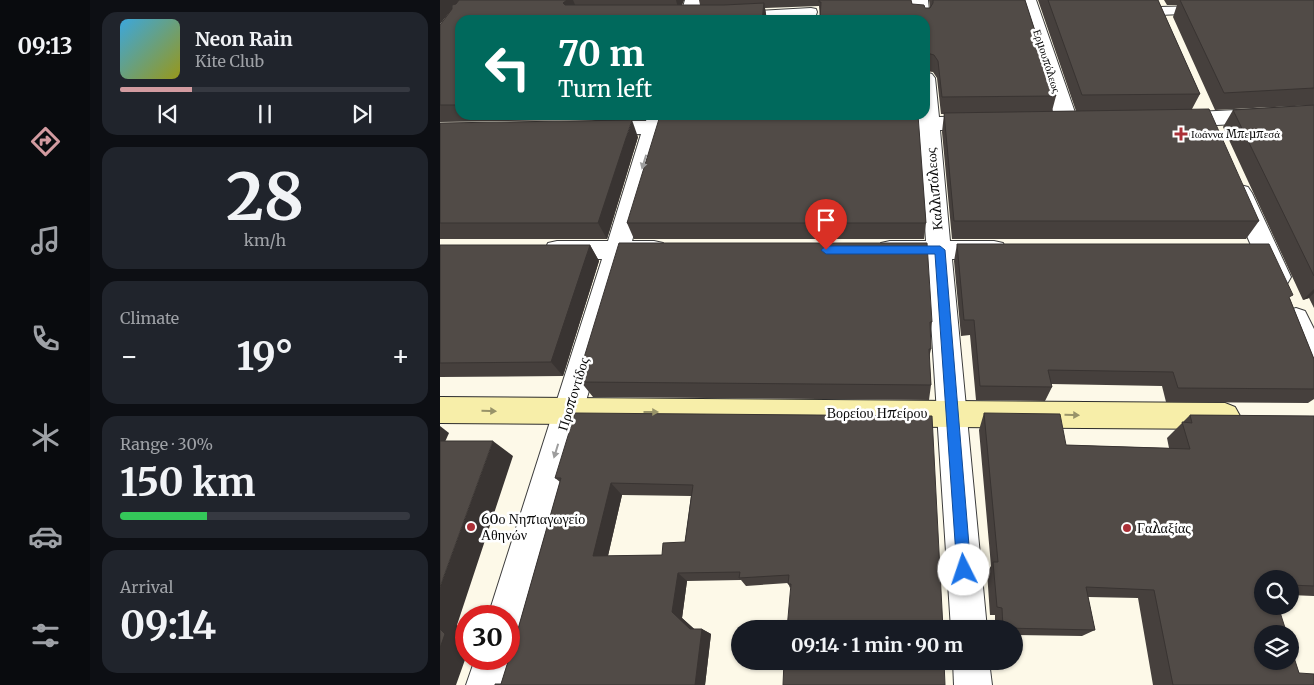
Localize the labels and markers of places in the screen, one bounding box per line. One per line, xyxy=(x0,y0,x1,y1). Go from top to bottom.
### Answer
place label: Ιωάννα Μπεμπεσά xyxy=(1191,127,1280,141)
marker: Ιωάννα Μπεμπεσά xyxy=(1175,128,1187,140)
pin xyxy=(805,199,847,250)
place label: 60ο Νηπιαγωγείο Αθηνών xyxy=(481,510,585,544)
place label: Γαλαξίας xyxy=(1137,519,1191,537)
marker: 60ο Νηπιαγωγείο Αθηνών xyxy=(465,521,477,533)
marker: Γαλαξίας xyxy=(1121,522,1133,534)

